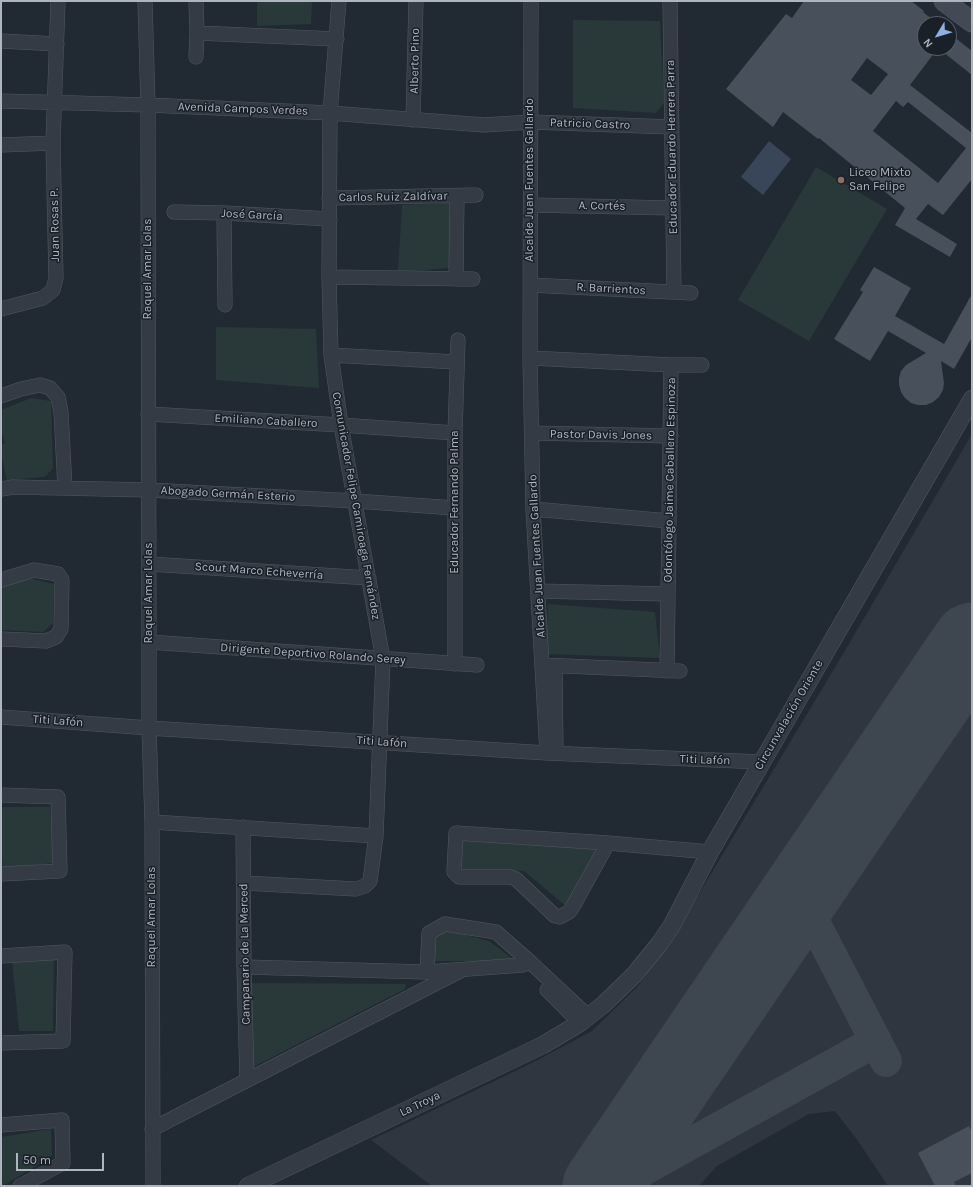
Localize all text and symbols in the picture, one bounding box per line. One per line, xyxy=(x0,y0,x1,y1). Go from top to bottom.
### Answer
north arrow xyxy=(917,16,957,56)
street label: Alberto Pino xyxy=(407,28,423,94)
text: N xyxy=(920,36,935,50)
street label: Educador Eduardo Herrera Parra xyxy=(663,60,681,234)
street label: Alcalde Juan Fuentes Gallardo xyxy=(523,98,537,262)
street label: Avenida Campos Verdes xyxy=(178,100,308,118)
street label: Patricio Castro xyxy=(550,115,630,133)
place label: Liceo Mixto San Felipe xyxy=(849,166,911,194)
marker: Liceo Mixto San Felipe xyxy=(836,175,846,185)
street label: Juan Rosas P. xyxy=(47,188,63,262)
street label: Carlos Ruiz Zaldívar xyxy=(338,189,448,205)
street label: A. Cortés xyxy=(578,198,626,214)
street label: José García xyxy=(221,206,283,224)
street label: Raquel Amar Lolas xyxy=(141,219,155,319)
street label: R. Barrientos xyxy=(576,280,646,298)
street label: Odontólogo Jaime Caballero Espinoza xyxy=(661,377,679,583)
street label: Comunicador Felipe Camiroaga Fernández xyxy=(329,391,383,621)
street label: Emiliano Caballero xyxy=(214,411,318,431)
street label: Pastor Davis Jones xyxy=(550,427,652,443)
street label: Educador Fernando Palma xyxy=(448,430,462,574)
street label: Alcalde Juan Fuentes Gallardo xyxy=(526,474,548,638)
street label: Abogado Germán Esterio xyxy=(160,483,296,505)
street label: Raquel Amar Lolas xyxy=(142,543,156,643)
street label: Scout Marco Echeverría xyxy=(194,559,324,583)
street label: Dirigente Deportivo Rolando Serey xyxy=(220,640,406,668)
street label: Circunvalación Oriente xyxy=(752,657,826,773)
street label: Titi Lafón xyxy=(32,712,84,730)
street label: Titi Lafón xyxy=(356,733,408,751)
street label: Titi Lafón xyxy=(679,752,731,768)
street label: Raquel Amar Lolas xyxy=(145,867,159,967)
street label: Campanario de La Merced xyxy=(237,883,253,1025)
street label: La Troya xyxy=(397,1088,443,1120)
scale bar xyxy=(18,1145,106,1171)
text: 50 m xyxy=(23,1153,51,1167)

